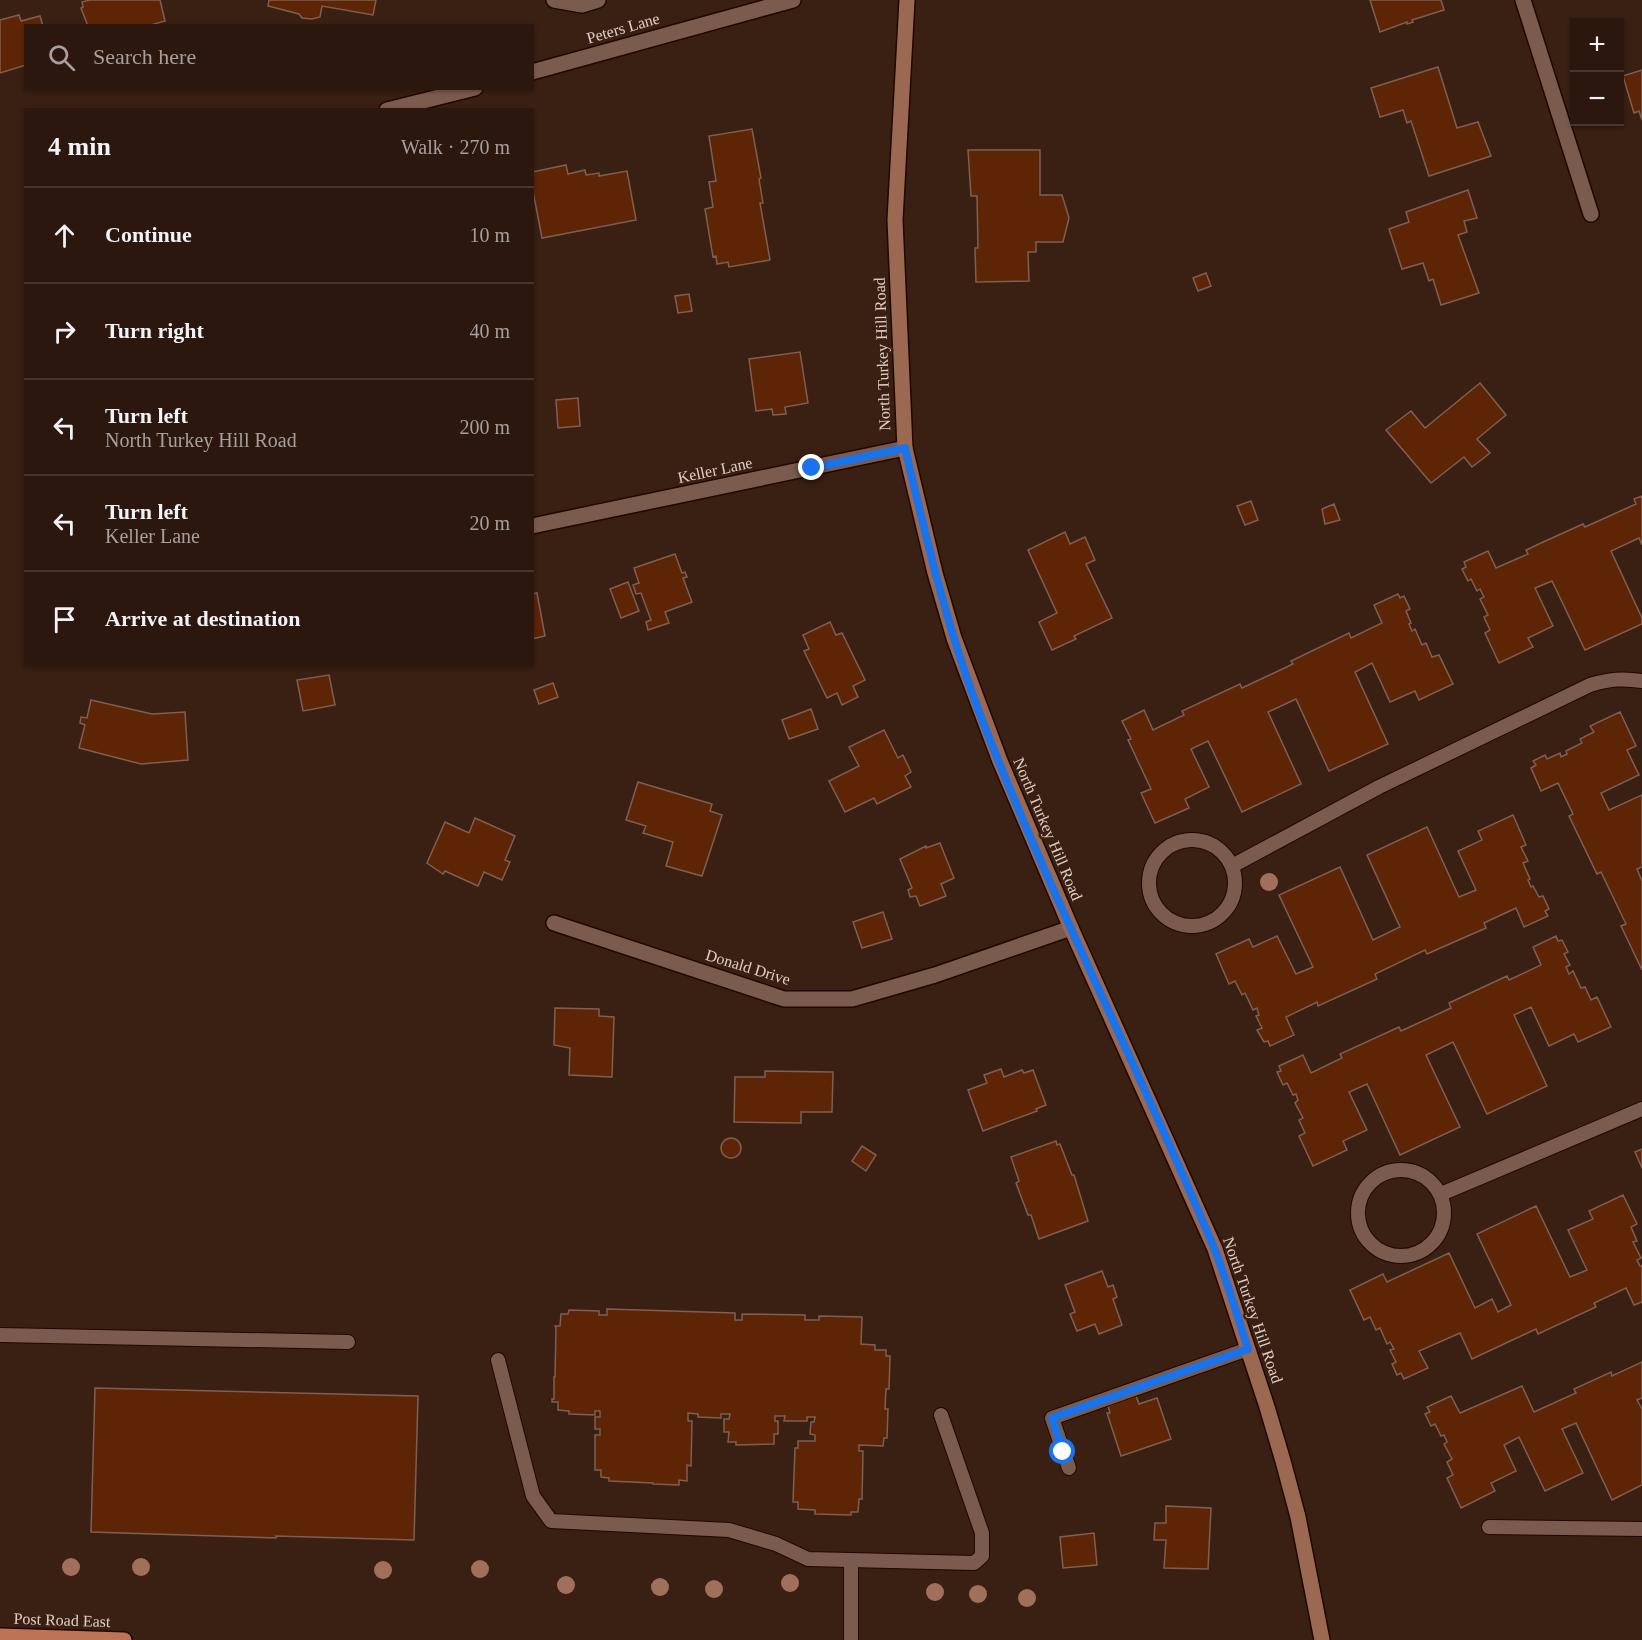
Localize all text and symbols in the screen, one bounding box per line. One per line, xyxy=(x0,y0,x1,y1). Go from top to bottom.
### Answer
street label: Peters Lane xyxy=(585,9,661,47)
map controls xyxy=(1570,18,1624,126)
button: + xyxy=(1570,18,1624,72)
search box xyxy=(24,24,534,90)
icon: search xyxy=(45,41,78,74)
text: Search here xyxy=(93,44,196,69)
button: − xyxy=(1570,72,1624,126)
text: 4 min xyxy=(48,132,111,161)
text: Walk · 270 m xyxy=(401,136,510,158)
icon: ahead xyxy=(48,219,81,252)
text: Continue xyxy=(105,222,192,247)
text: 10 m xyxy=(469,224,510,246)
street label: North Turkey Hill Road xyxy=(871,277,894,431)
icon: right xyxy=(48,315,81,348)
text: Turn right xyxy=(105,318,204,343)
text: 40 m xyxy=(469,320,510,342)
text: Turn left xyxy=(105,403,188,428)
icon: left xyxy=(48,411,81,444)
text: 200 m xyxy=(459,416,510,438)
text: North Turkey Hill Road xyxy=(105,429,297,451)
street label: Keller Lane xyxy=(676,454,754,486)
route end xyxy=(798,454,824,480)
text: Turn left xyxy=(105,499,188,524)
icon: left xyxy=(48,507,81,540)
text: 20 m xyxy=(469,512,510,534)
text: Keller Lane xyxy=(105,525,200,547)
icon: arrive xyxy=(48,603,81,636)
text: Arrive at destination xyxy=(105,606,301,631)
street label: North Turkey Hill Road xyxy=(1009,755,1086,903)
street label: Donald Drive xyxy=(704,946,792,988)
street label: North Turkey Hill Road xyxy=(1219,1235,1286,1386)
route start xyxy=(1049,1438,1075,1464)
street label: Post Road East xyxy=(13,1610,111,1630)

